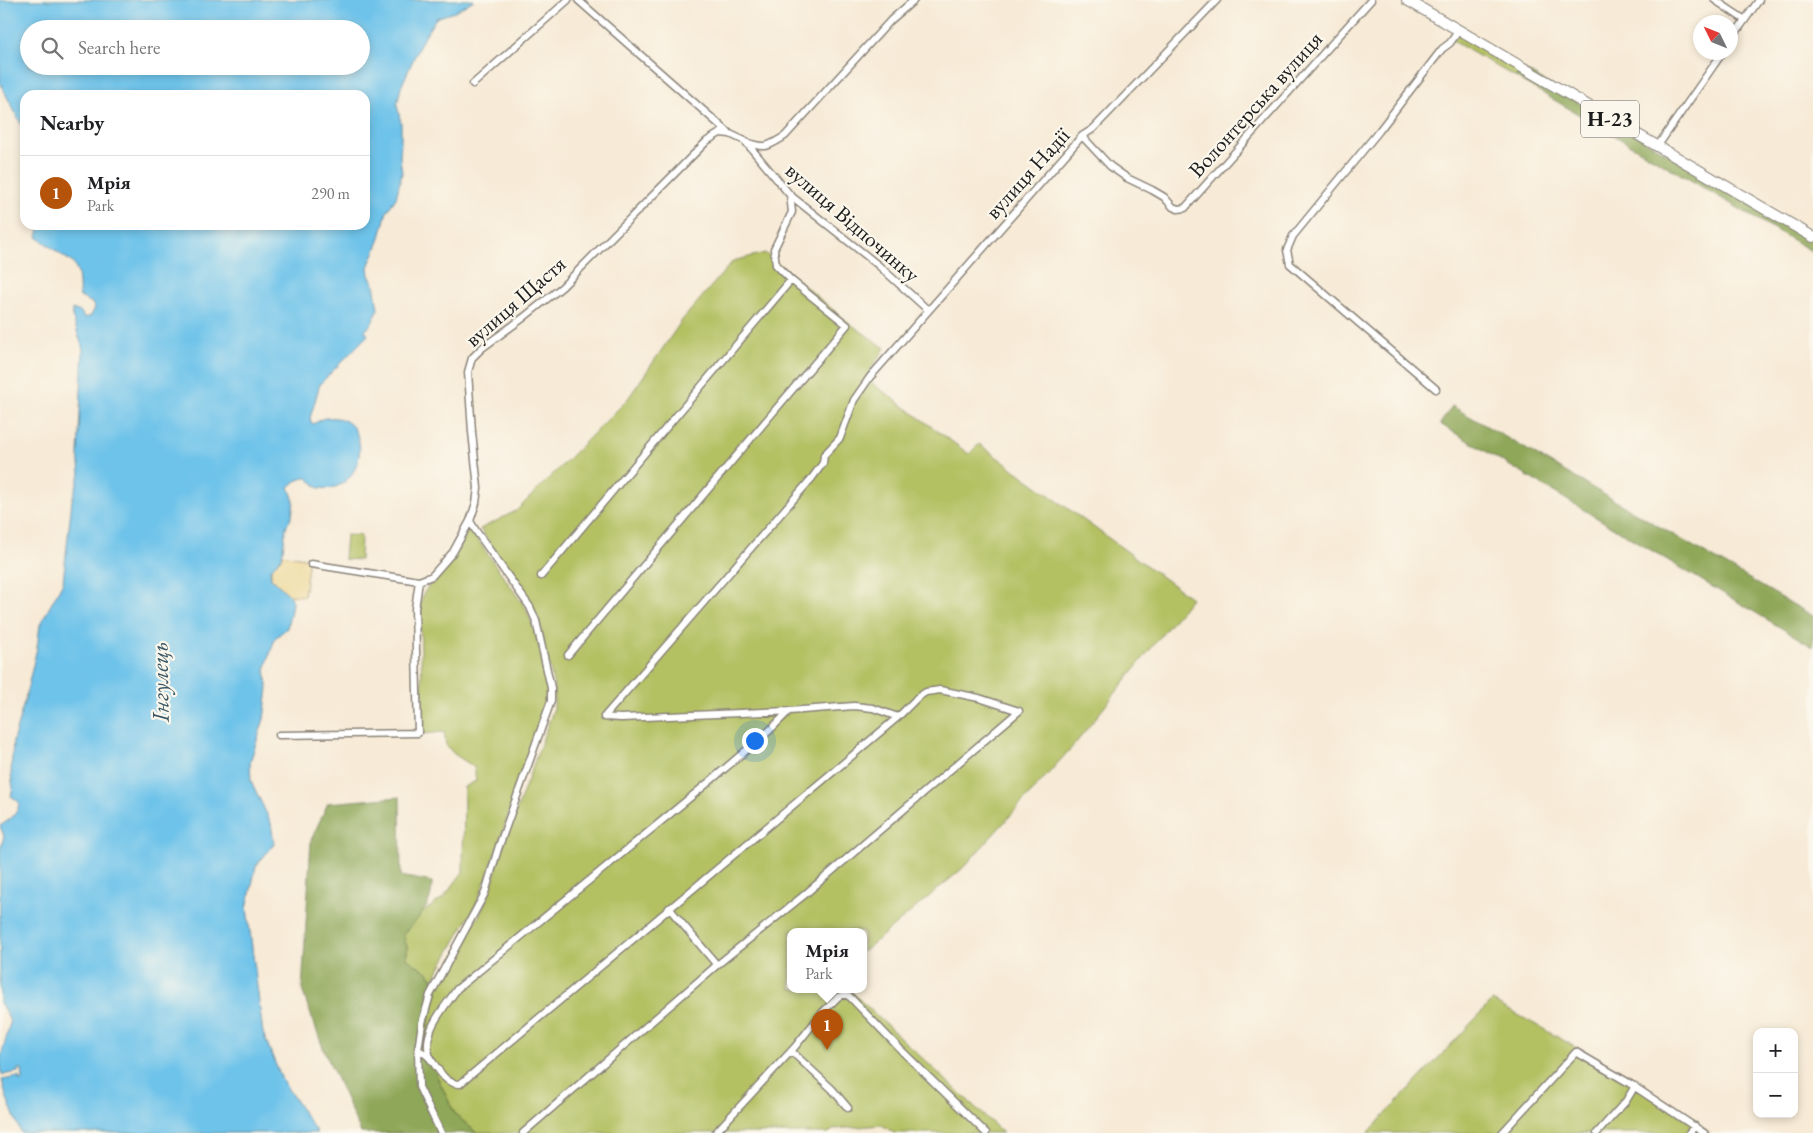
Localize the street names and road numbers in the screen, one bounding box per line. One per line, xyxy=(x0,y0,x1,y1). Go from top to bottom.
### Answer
street label: Волонтерська вулиця xyxy=(1182,25,1329,184)
road number: Н-23 xyxy=(1581,100,1639,138)
street label: вулиця Надії xyxy=(979,121,1076,225)
street label: вулиця Відпочинку xyxy=(779,156,926,289)
street label: вулиця Щастя xyxy=(459,249,572,353)

